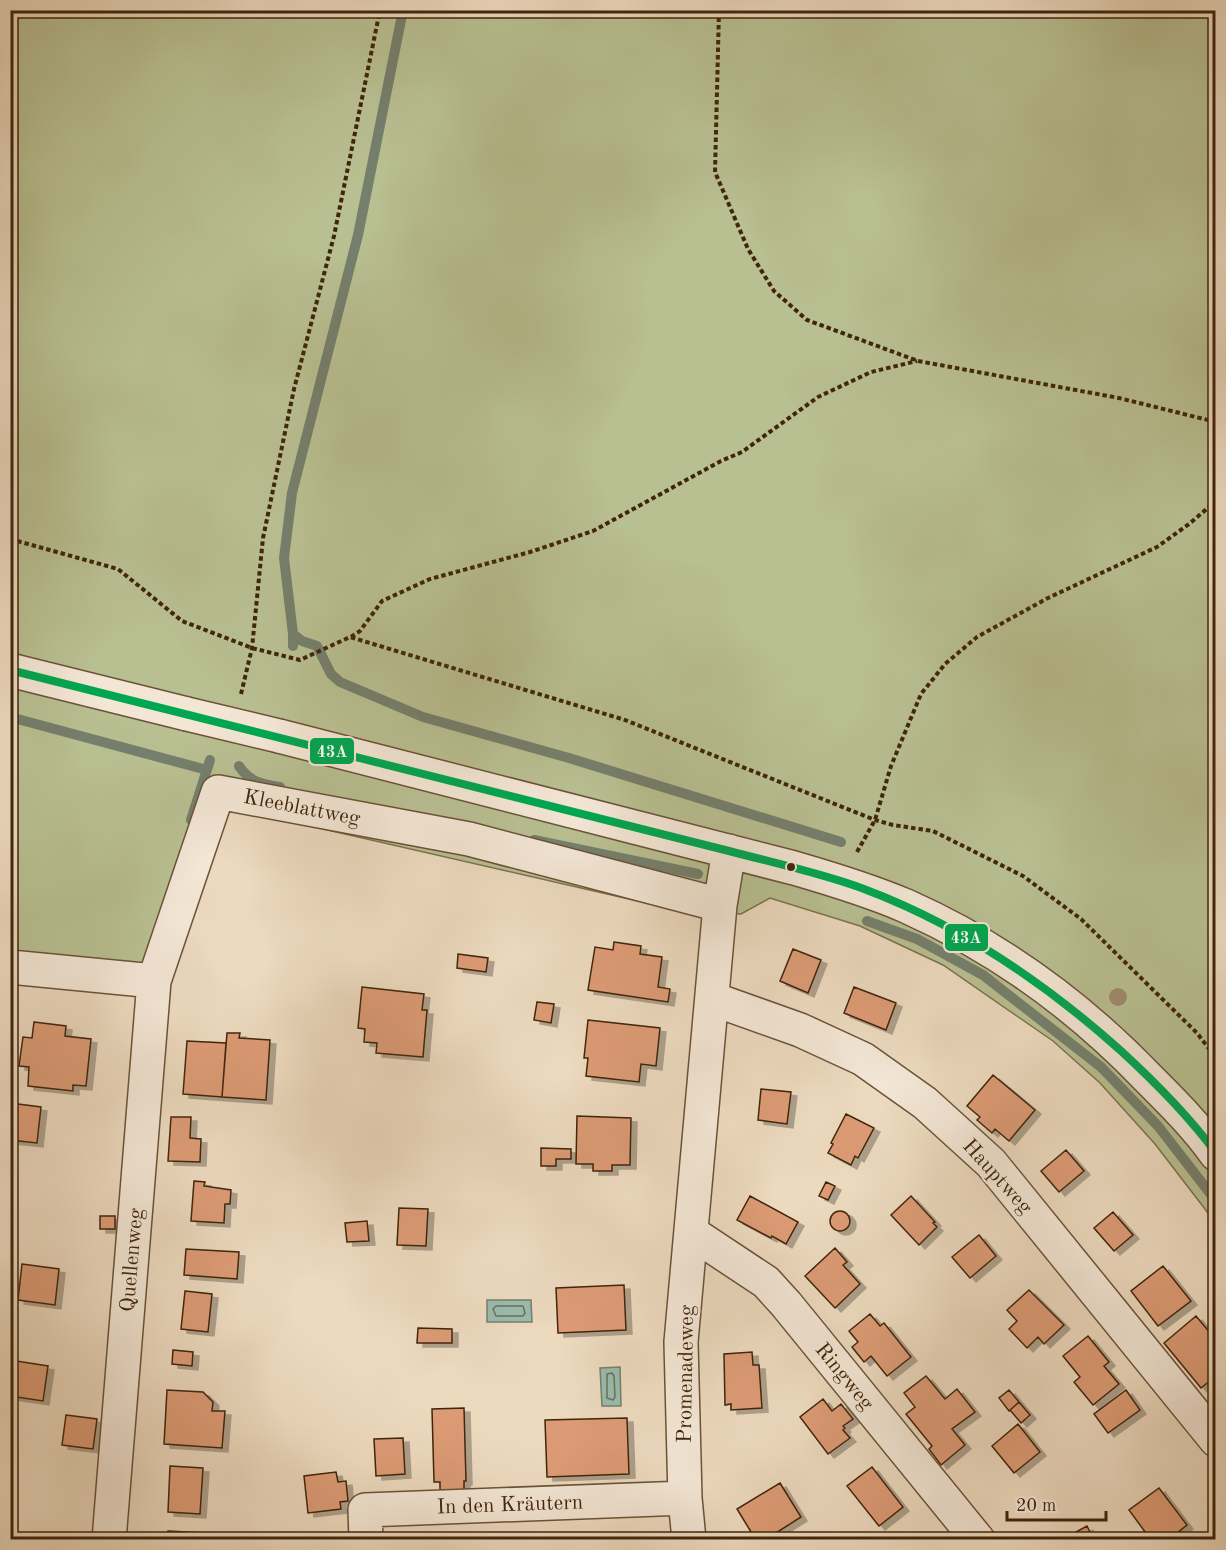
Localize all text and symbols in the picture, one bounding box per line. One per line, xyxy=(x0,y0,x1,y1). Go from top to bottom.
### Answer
line badge: 43A xyxy=(309,737,355,765)
text: 43A xyxy=(317,745,347,761)
street label: Kleeblattweg xyxy=(241,787,363,830)
unlabelled marker xyxy=(785,861,797,873)
line badge: 43A xyxy=(944,923,989,952)
text: 43A xyxy=(951,931,981,947)
street label: Hauptweg xyxy=(958,1136,1036,1219)
street label: Quellenweg xyxy=(117,1207,148,1313)
street label: Promenadeweg xyxy=(675,1304,698,1443)
street label: Ringweg xyxy=(811,1339,877,1415)
scale bar xyxy=(1007,1484,1106,1522)
street label: In den Kräutern xyxy=(437,1492,584,1519)
text: 20 m xyxy=(1016,1497,1056,1515)

